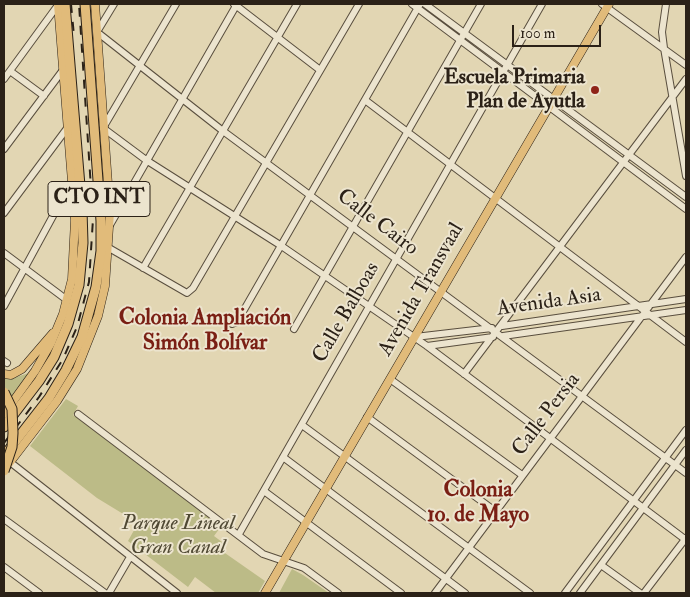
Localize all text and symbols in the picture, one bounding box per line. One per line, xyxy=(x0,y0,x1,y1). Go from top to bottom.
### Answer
scale bar xyxy=(515,15,604,47)
text: 100 m xyxy=(520,24,555,43)
place label: Escuela Primaria Plan de Ayutla xyxy=(444,65,585,115)
marker: Escuela Primaria Plan de Ayutla xyxy=(589,84,601,96)
road number: CTO INT xyxy=(48,182,150,216)
street label: Calle Cairo xyxy=(331,184,423,262)
street label: Avenida Transvaal xyxy=(374,219,470,361)
street label: Calle Balboas xyxy=(308,258,386,368)
street label: Avenida Asia xyxy=(495,283,603,323)
district label: Colonia Ampliación Simón Bolívar xyxy=(119,306,291,358)
street label: Calle Persia xyxy=(508,368,586,462)
district label: Colonia 1o. de Mayo xyxy=(427,478,529,530)
park label: Parque Lineal Gran Canal xyxy=(121,511,235,561)

